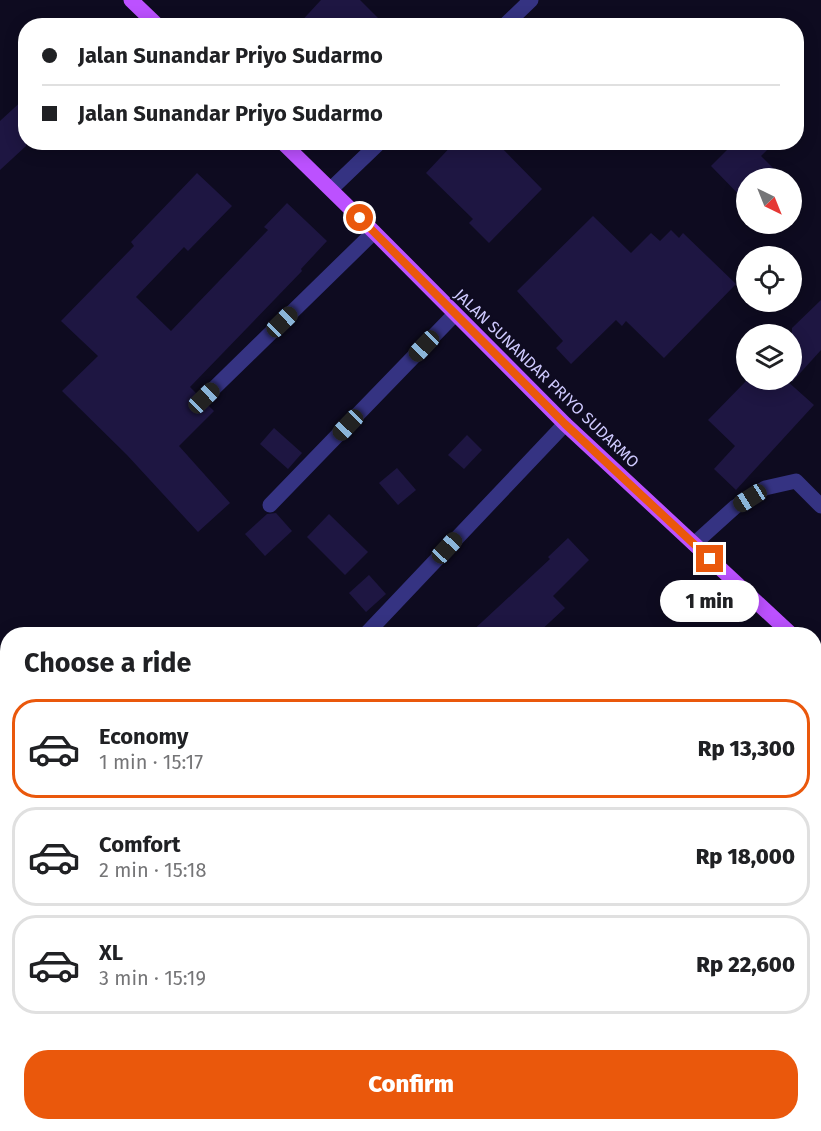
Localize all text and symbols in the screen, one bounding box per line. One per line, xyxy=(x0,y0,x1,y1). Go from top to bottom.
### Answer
text: Jalan Sunandar Priyo Sudarmo xyxy=(78,42,383,69)
text: Jalan Sunandar Priyo Sudarmo xyxy=(78,100,383,127)
north arrow xyxy=(736,168,802,234)
map controls xyxy=(736,168,802,390)
route start xyxy=(346,204,373,231)
button: locate xyxy=(736,246,802,312)
street label: JALAN SUNANDAR PRIYO SUDARMO xyxy=(451,285,643,472)
car xyxy=(263,303,301,341)
button: layers xyxy=(736,324,802,390)
car xyxy=(405,327,443,365)
car xyxy=(185,379,223,417)
car xyxy=(329,406,367,444)
car xyxy=(730,481,770,515)
car xyxy=(428,529,466,567)
route end xyxy=(696,545,723,572)
callout: 1 min xyxy=(660,580,760,622)
text: 1 min xyxy=(686,589,733,613)
text: Choose a ride xyxy=(24,647,191,679)
icon: car xyxy=(27,722,81,776)
text: Economy xyxy=(99,723,188,750)
text: Rp 13,300 xyxy=(698,735,795,762)
text: 1 min · 15:17 xyxy=(99,750,203,774)
icon: car xyxy=(27,830,81,884)
text: Comfort xyxy=(99,831,180,858)
text: Rp 18,000 xyxy=(696,843,795,870)
text: 2 min · 15:18 xyxy=(99,858,206,882)
icon: car xyxy=(27,938,81,992)
text: XL xyxy=(99,939,123,966)
text: Rp 22,600 xyxy=(696,951,795,978)
text: 3 min · 15:19 xyxy=(99,966,206,990)
button: Confirm xyxy=(24,1050,798,1119)

